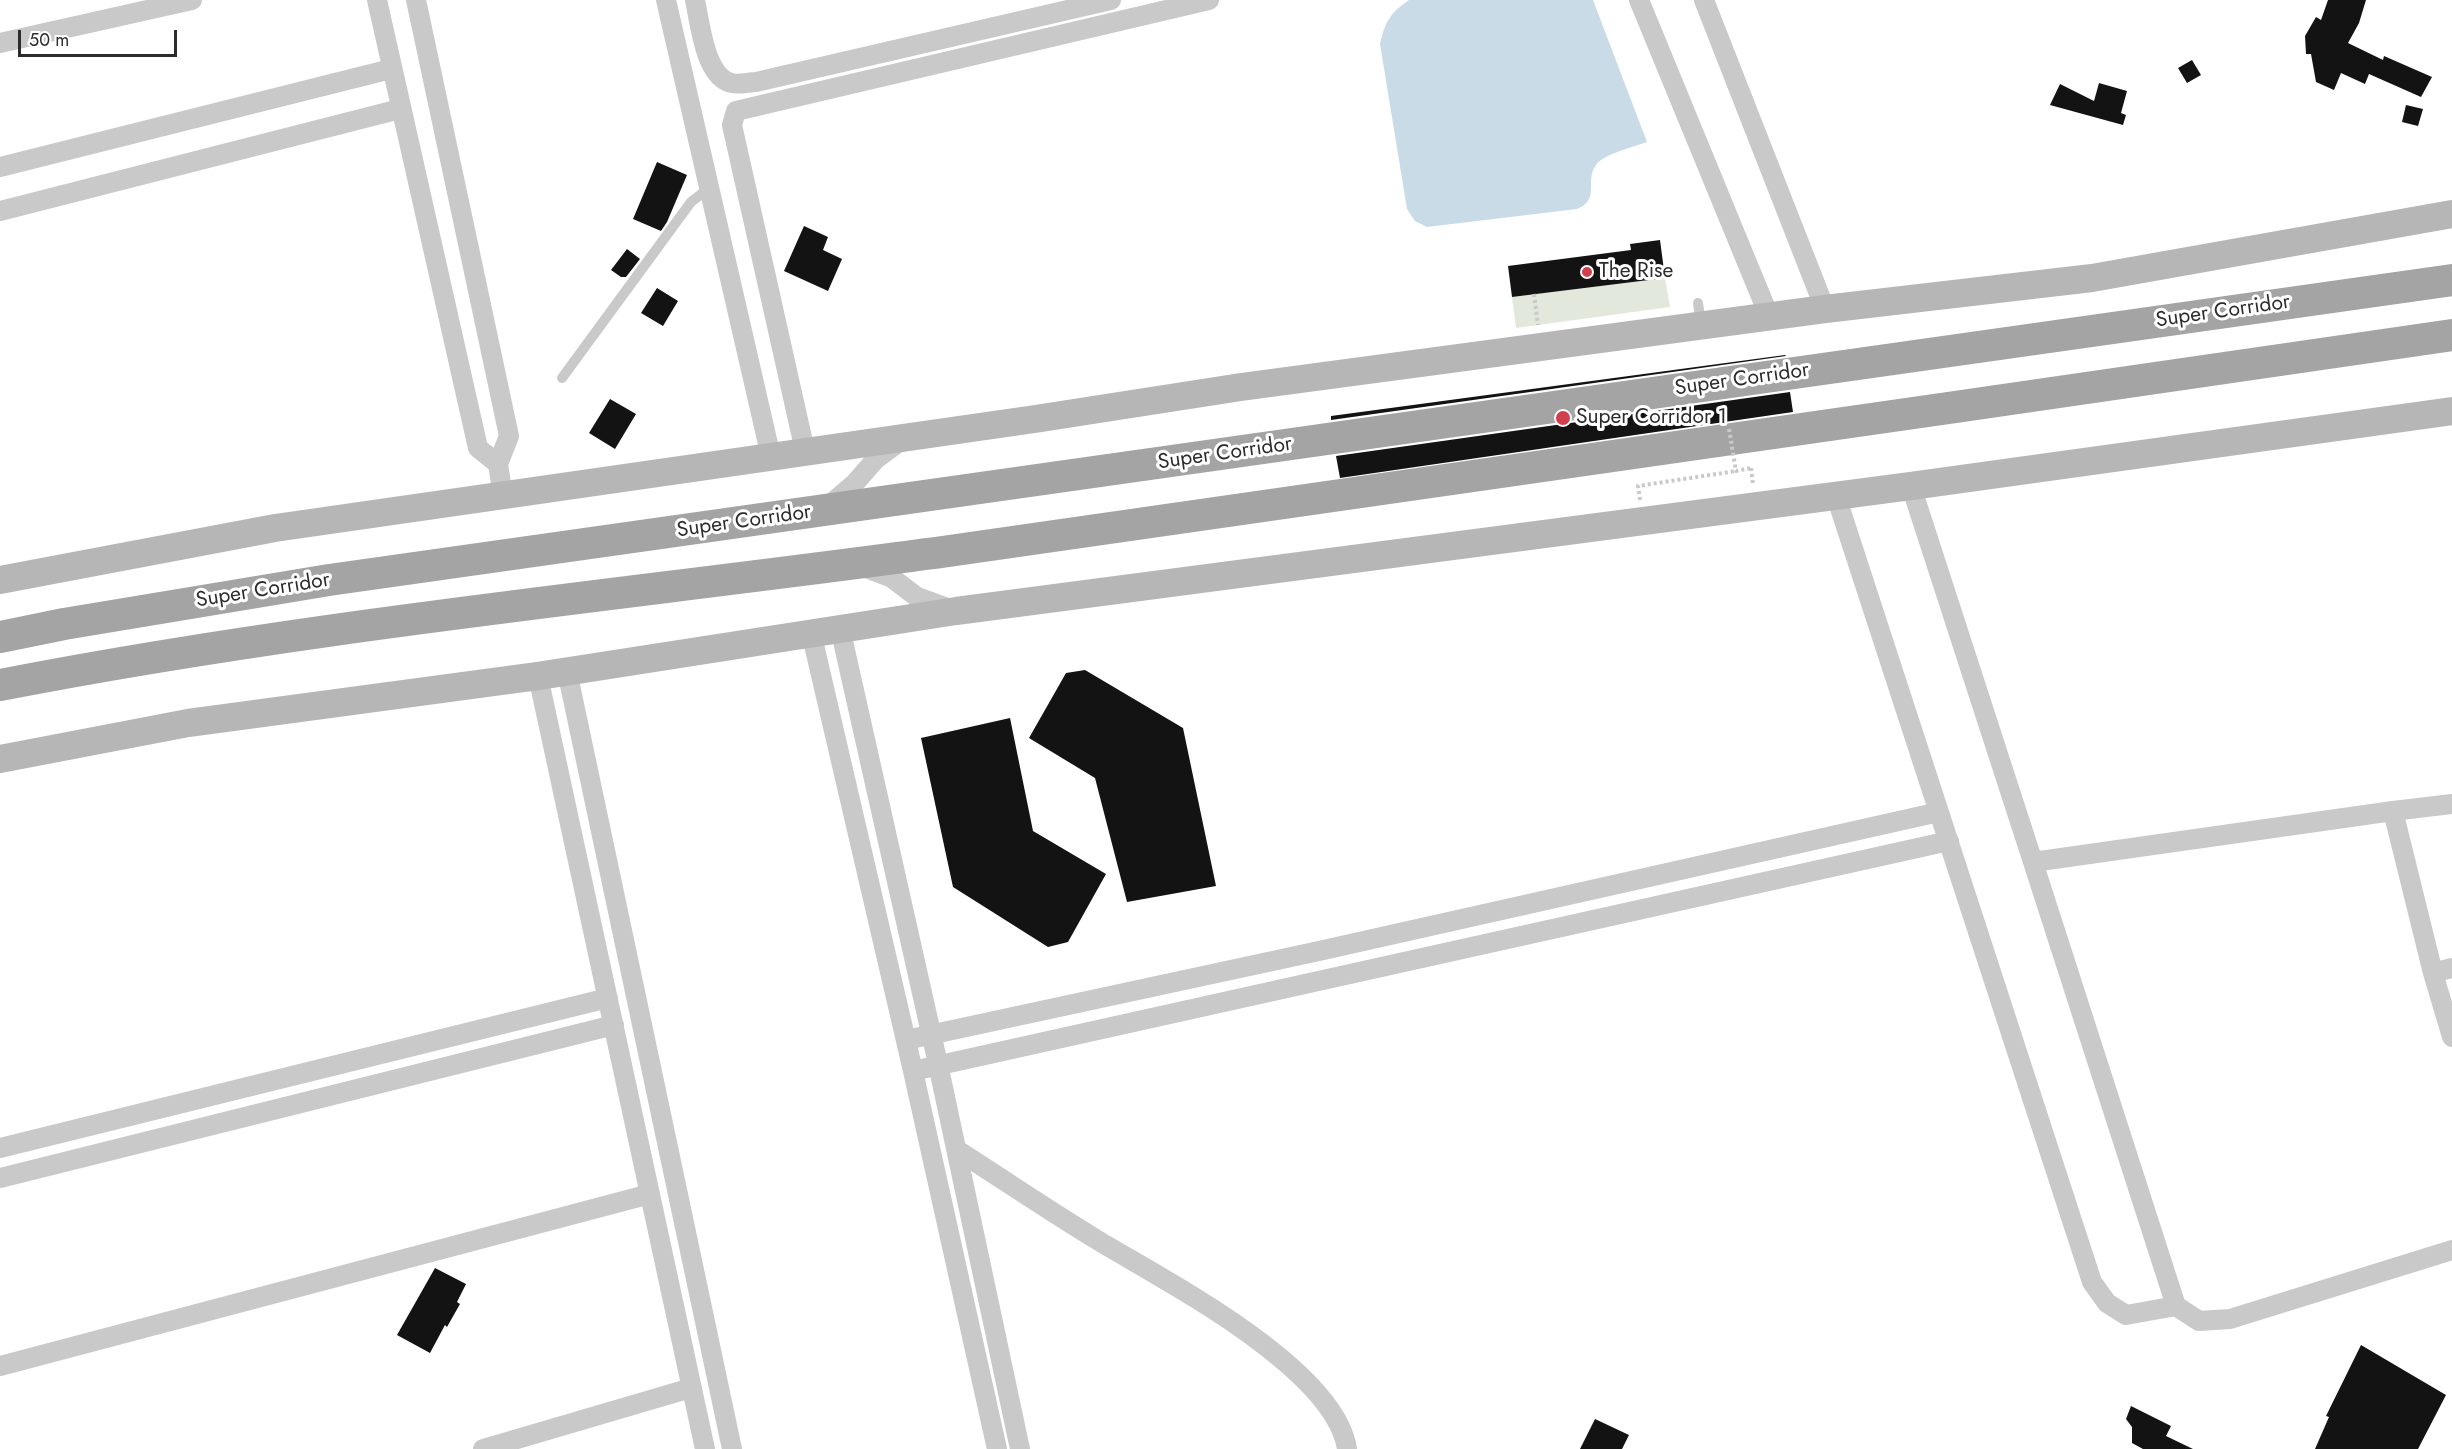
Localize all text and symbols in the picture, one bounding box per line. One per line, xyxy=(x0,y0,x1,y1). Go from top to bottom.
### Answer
scale bar xyxy=(21,18,180,56)
text: 50 m xyxy=(29,27,69,53)
place label: The Rise xyxy=(1599,259,1673,285)
marker: The Rise xyxy=(1580,265,1594,279)
street label: Super Corridor xyxy=(2154,290,2292,334)
street label: Super Corridor xyxy=(1673,358,1811,402)
place label: Super Corridor 1 xyxy=(1576,405,1727,431)
marker: Super Corridor 1 xyxy=(1554,409,1572,427)
street label: Super Corridor xyxy=(1156,432,1294,476)
street label: Super Corridor xyxy=(675,500,813,544)
street label: Super Corridor xyxy=(194,568,332,614)

